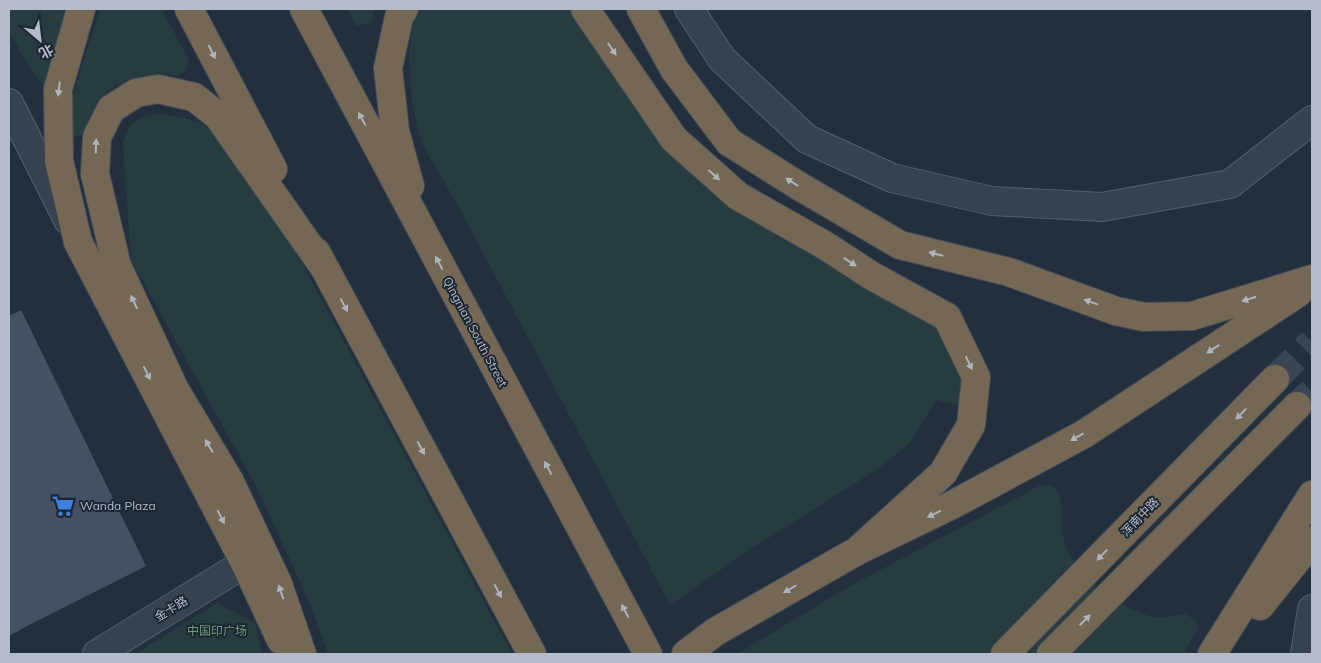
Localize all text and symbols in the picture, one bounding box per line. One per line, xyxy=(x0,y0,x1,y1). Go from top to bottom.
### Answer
north arrow xyxy=(15,15,65,65)
text: 北 xyxy=(36,40,57,63)
one-way arrow xyxy=(608,42,617,56)
one-way arrow xyxy=(208,45,216,59)
one-way arrow xyxy=(55,82,63,98)
one-way arrow xyxy=(358,113,367,126)
one-way arrow xyxy=(93,138,101,154)
one-way arrow xyxy=(707,169,719,181)
one-way arrow xyxy=(786,177,799,187)
one-way arrow xyxy=(929,250,944,258)
one-way arrow xyxy=(434,256,443,270)
one-way arrow xyxy=(844,257,857,267)
street label: Qingnian South Street xyxy=(440,274,511,389)
one-way arrow xyxy=(129,295,137,309)
one-way arrow xyxy=(1241,295,1256,303)
one-way arrow xyxy=(340,297,348,312)
one-way arrow xyxy=(1083,298,1098,306)
one-way arrow xyxy=(1206,344,1220,354)
one-way arrow xyxy=(965,356,973,370)
one-way arrow xyxy=(143,365,151,380)
one-way arrow xyxy=(1235,408,1247,420)
one-way arrow xyxy=(1070,433,1084,442)
one-way arrow xyxy=(204,440,213,453)
one-way arrow xyxy=(417,440,425,455)
one-way arrow xyxy=(544,461,552,475)
supermarket icon: Wanda Plaza xyxy=(50,493,76,519)
street label: 浑南中路 xyxy=(1118,494,1162,539)
place label: Wanda Plaza xyxy=(80,498,156,513)
one-way arrow xyxy=(217,510,225,524)
one-way arrow xyxy=(927,510,941,518)
one-way arrow xyxy=(1097,549,1109,561)
one-way arrow xyxy=(277,584,284,599)
one-way arrow xyxy=(494,584,502,598)
one-way arrow xyxy=(783,585,796,594)
street label: 金卡路 xyxy=(151,593,190,624)
one-way arrow xyxy=(621,604,629,619)
one-way arrow xyxy=(1079,614,1091,626)
park label: 中国印广场 xyxy=(187,623,247,638)

